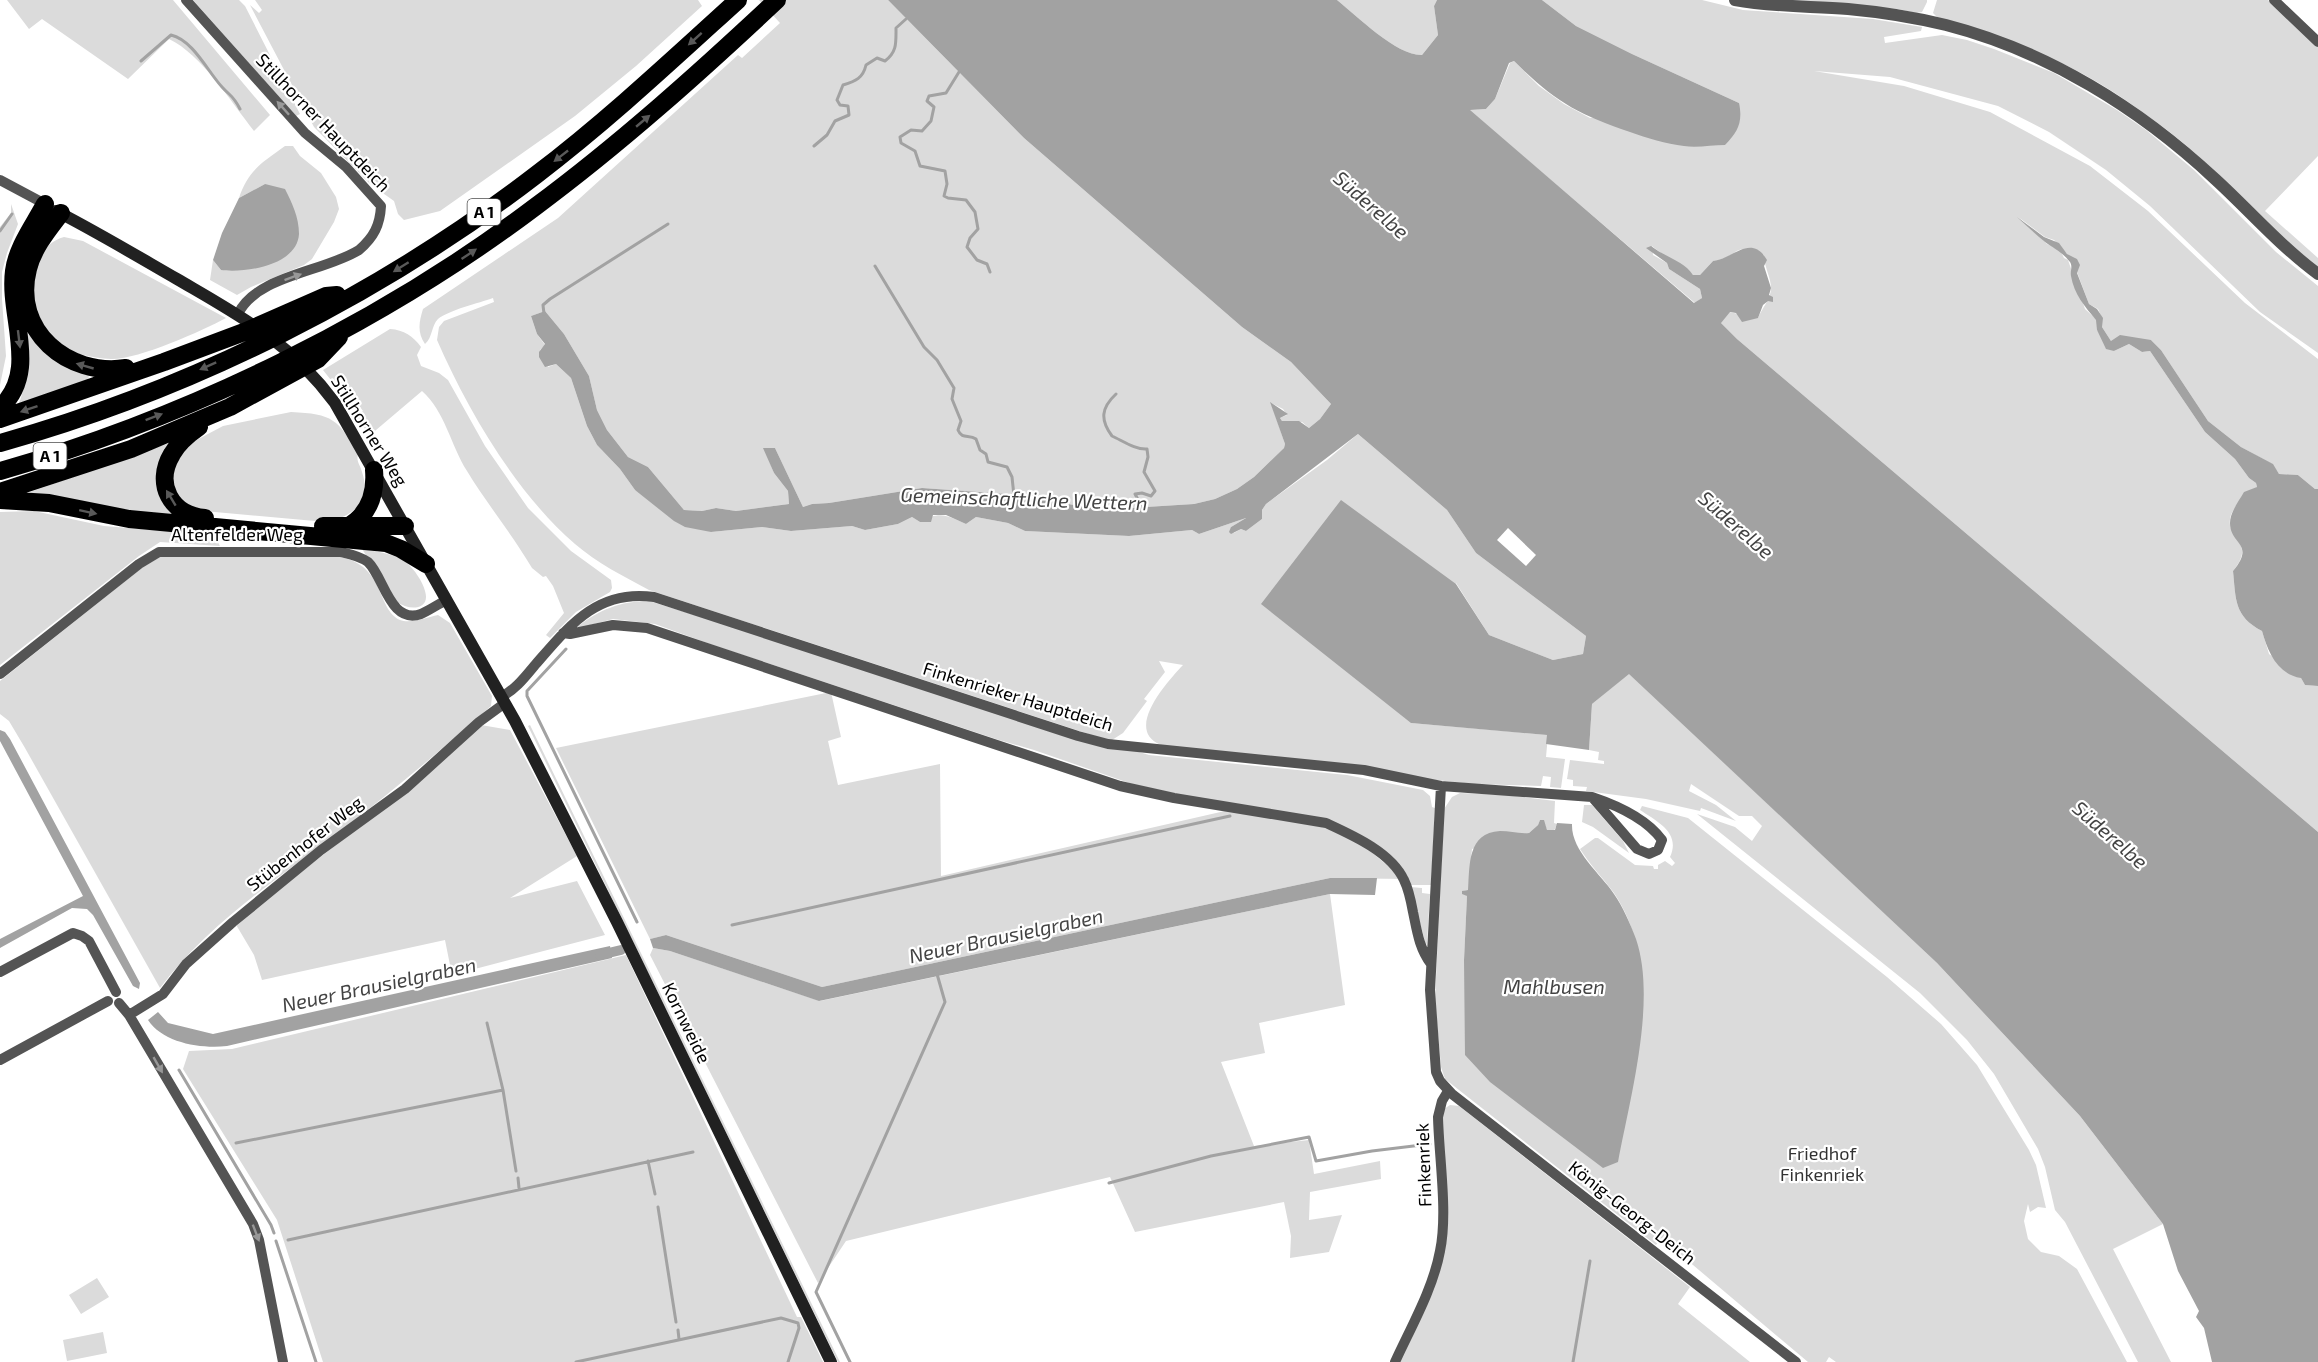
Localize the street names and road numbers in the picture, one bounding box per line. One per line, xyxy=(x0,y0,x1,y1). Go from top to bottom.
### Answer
street label: Stillhorner Hauptdeich xyxy=(252,48,396,196)
road number: A 1 xyxy=(468,199,500,225)
street label: Stillhorner Weg xyxy=(327,371,413,490)
road number: A 1 xyxy=(34,443,66,469)
street label: Altenfelder Weg xyxy=(171,523,303,545)
street label: Finkenrieker Hauptdeich xyxy=(921,657,1116,735)
street label: Stübenhofer Weg xyxy=(242,791,367,895)
street label: Kornweide xyxy=(658,979,716,1067)
street label: Finkenriek xyxy=(1411,1123,1435,1207)
street label: König-Georg-Deich xyxy=(1565,1156,1701,1269)

